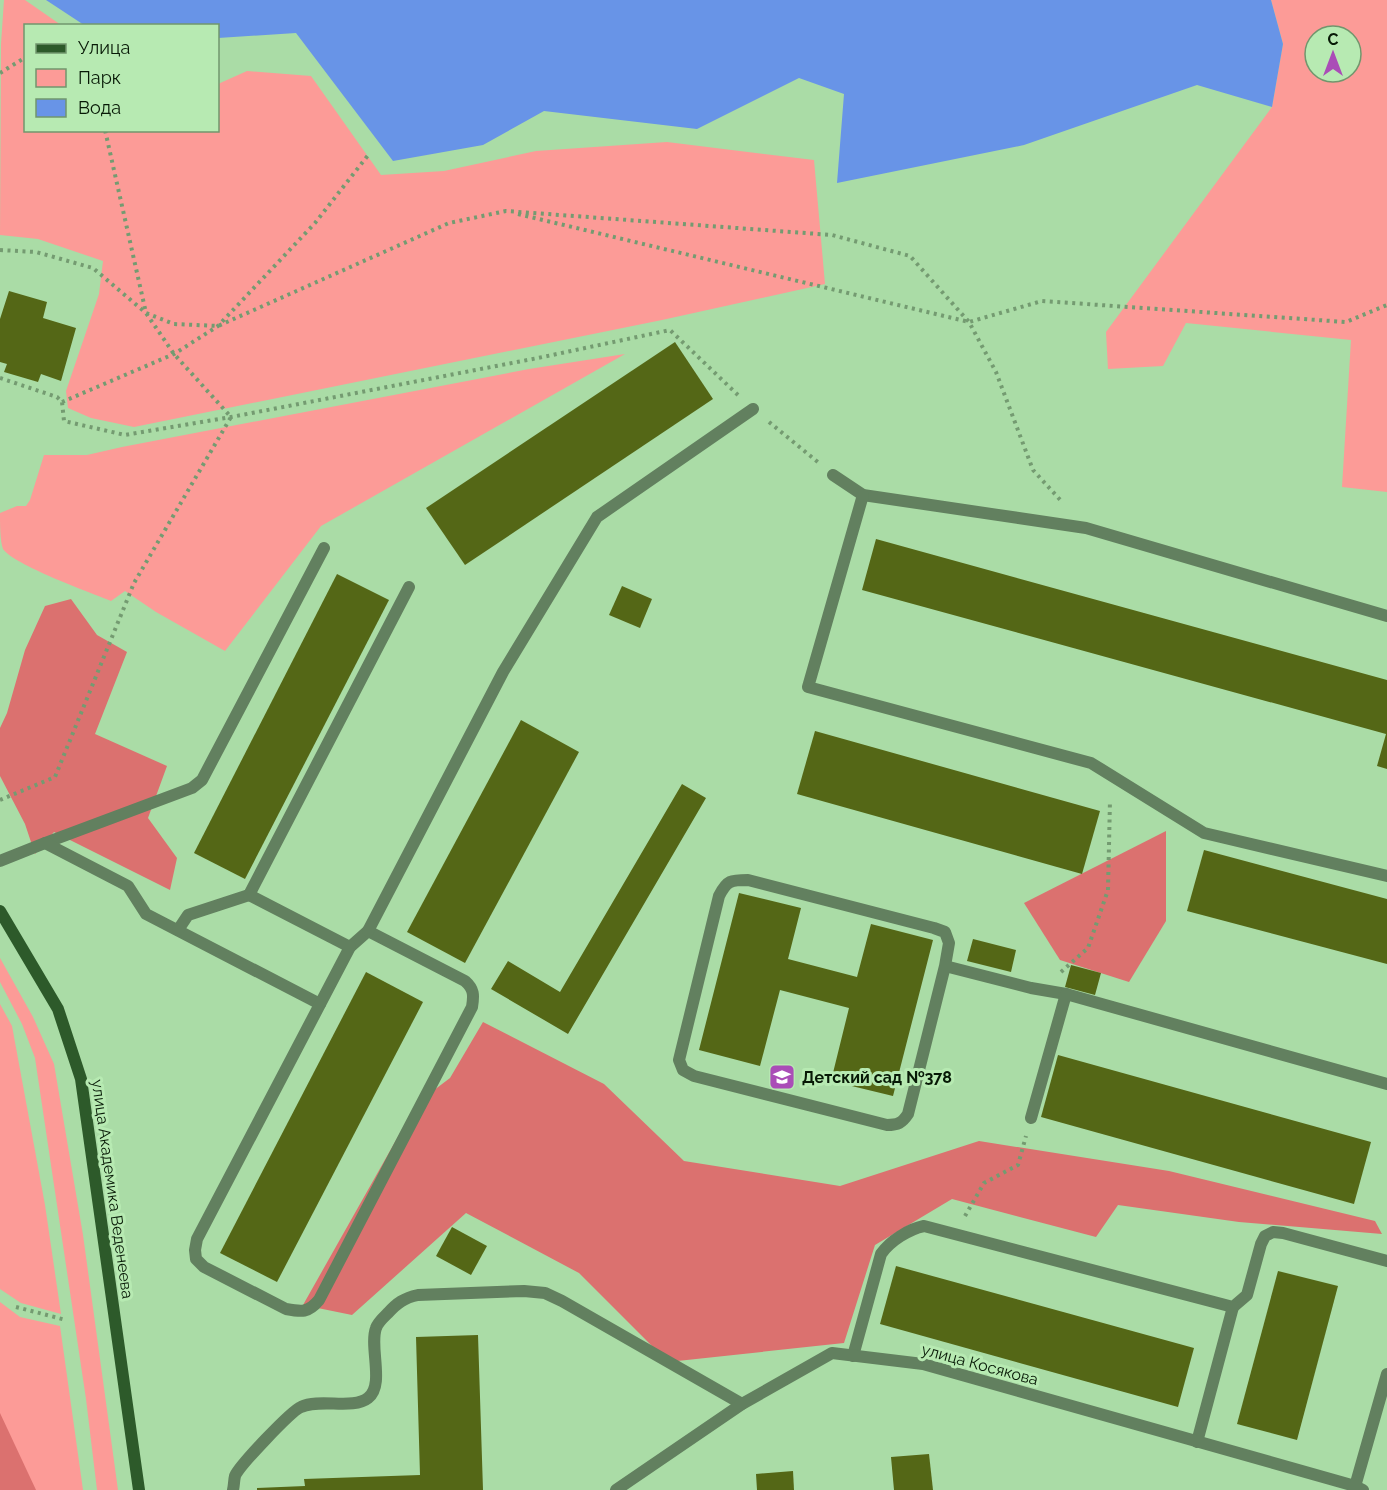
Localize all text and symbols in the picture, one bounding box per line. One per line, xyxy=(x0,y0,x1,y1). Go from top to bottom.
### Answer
legend xyxy=(24,24,219,132)
north arrow xyxy=(1303,24,1363,84)
text: С xyxy=(1328,30,1339,49)
text: Улица xyxy=(78,37,130,58)
text: Парк xyxy=(78,67,121,88)
text: Вода xyxy=(78,97,121,118)
school or university icon: Детский сад №378 xyxy=(767,1062,797,1092)
place label: Детский сад №378 xyxy=(802,1068,952,1087)
street label: улица Академика Веденеева xyxy=(88,1078,137,1300)
street label: улица Косякова xyxy=(919,1340,1040,1389)

